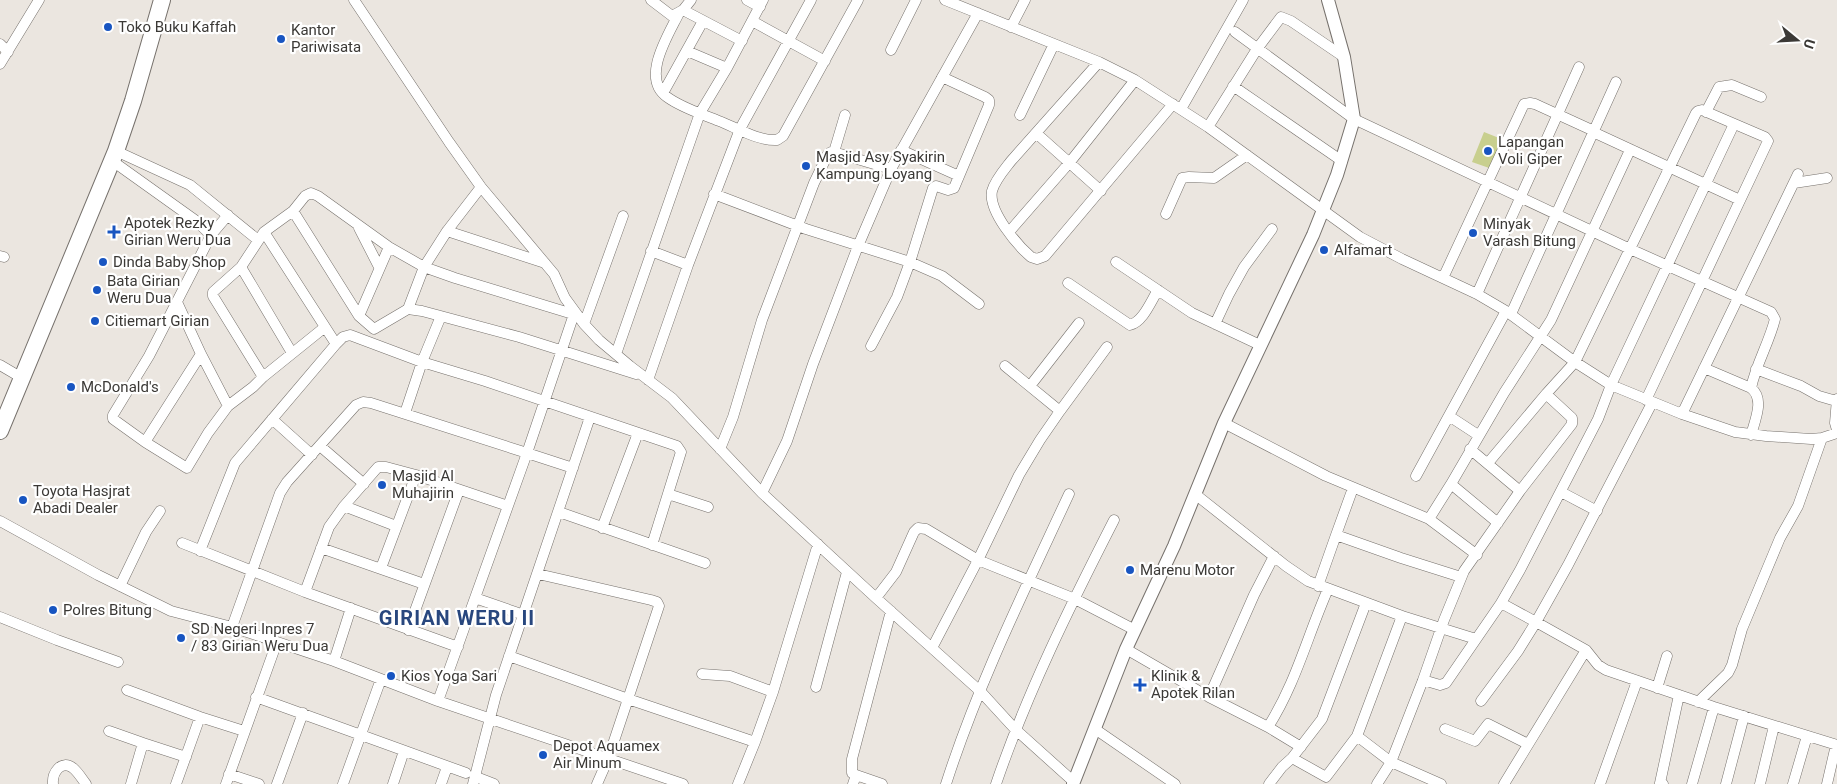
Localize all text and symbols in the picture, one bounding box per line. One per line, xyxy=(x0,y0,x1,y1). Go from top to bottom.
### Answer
north arrow xyxy=(1772,15,1822,65)
place label: Toko Buku Kaffah xyxy=(118,18,236,36)
marker: Toko Buku Kaffah xyxy=(102,21,114,33)
place label: Kantor Pariwisata xyxy=(291,21,361,56)
marker: Kantor Pariwisata xyxy=(275,33,287,45)
text: U xyxy=(1800,37,1818,51)
place label: Lapangan Voli Giper xyxy=(1498,133,1564,168)
marker: Lapangan Voli Giper xyxy=(1482,145,1494,157)
place label: Masjid Asy Syakirin Kampung Loyang xyxy=(816,148,945,183)
marker: Masjid Asy Syakirin Kampung Loyang xyxy=(800,160,812,172)
place label: Apotek Rezky Girian Weru Dua xyxy=(124,214,231,249)
place label: Minyak Varash Bitung xyxy=(1483,215,1576,250)
marker: Apotek Rezky Girian Weru Dua xyxy=(108,226,120,238)
marker: Minyak Varash Bitung xyxy=(1467,227,1479,239)
place label: Alfamart xyxy=(1334,241,1393,259)
marker: Alfamart xyxy=(1318,244,1330,256)
place label: Dinda Baby Shop xyxy=(113,253,226,271)
marker: Dinda Baby Shop xyxy=(97,256,109,268)
place label: Bata Girian Weru Dua xyxy=(107,272,180,307)
marker: Bata Girian Weru Dua xyxy=(91,284,103,296)
place label: Citiemart Girian xyxy=(105,312,209,330)
marker: Citiemart Girian xyxy=(89,315,101,327)
place label: McDonald's xyxy=(81,378,159,396)
marker: McDonald's xyxy=(65,381,77,393)
place label: Masjid Al Muhajirin xyxy=(392,467,454,502)
marker: Masjid Al Muhajirin xyxy=(376,479,388,491)
place label: Toyota Hasjrat Abadi Dealer xyxy=(33,482,130,517)
marker: Toyota Hasjrat Abadi Dealer xyxy=(17,494,29,506)
place label: Marenu Motor xyxy=(1140,561,1234,579)
marker: Marenu Motor xyxy=(1124,564,1136,576)
place label: Polres Bitung xyxy=(63,601,152,619)
marker: Polres Bitung xyxy=(47,604,59,616)
district label: GIRIAN WERU II xyxy=(379,606,535,630)
place label: SD Negeri Inpres 7 / 83 Girian Weru Dua xyxy=(191,620,329,655)
marker: SD Negeri Inpres 7 / 83 Girian Weru Dua xyxy=(175,632,187,644)
place label: Kios Yoga Sari xyxy=(401,667,497,685)
place label: Klinik & Apotek Rilan xyxy=(1151,667,1235,702)
marker: Kios Yoga Sari xyxy=(385,670,397,682)
marker: Klinik & Apotek Rilan xyxy=(1133,678,1147,692)
place label: Depot Aquamex Air Minum xyxy=(553,737,660,772)
marker: Depot Aquamex Air Minum xyxy=(537,749,549,761)

